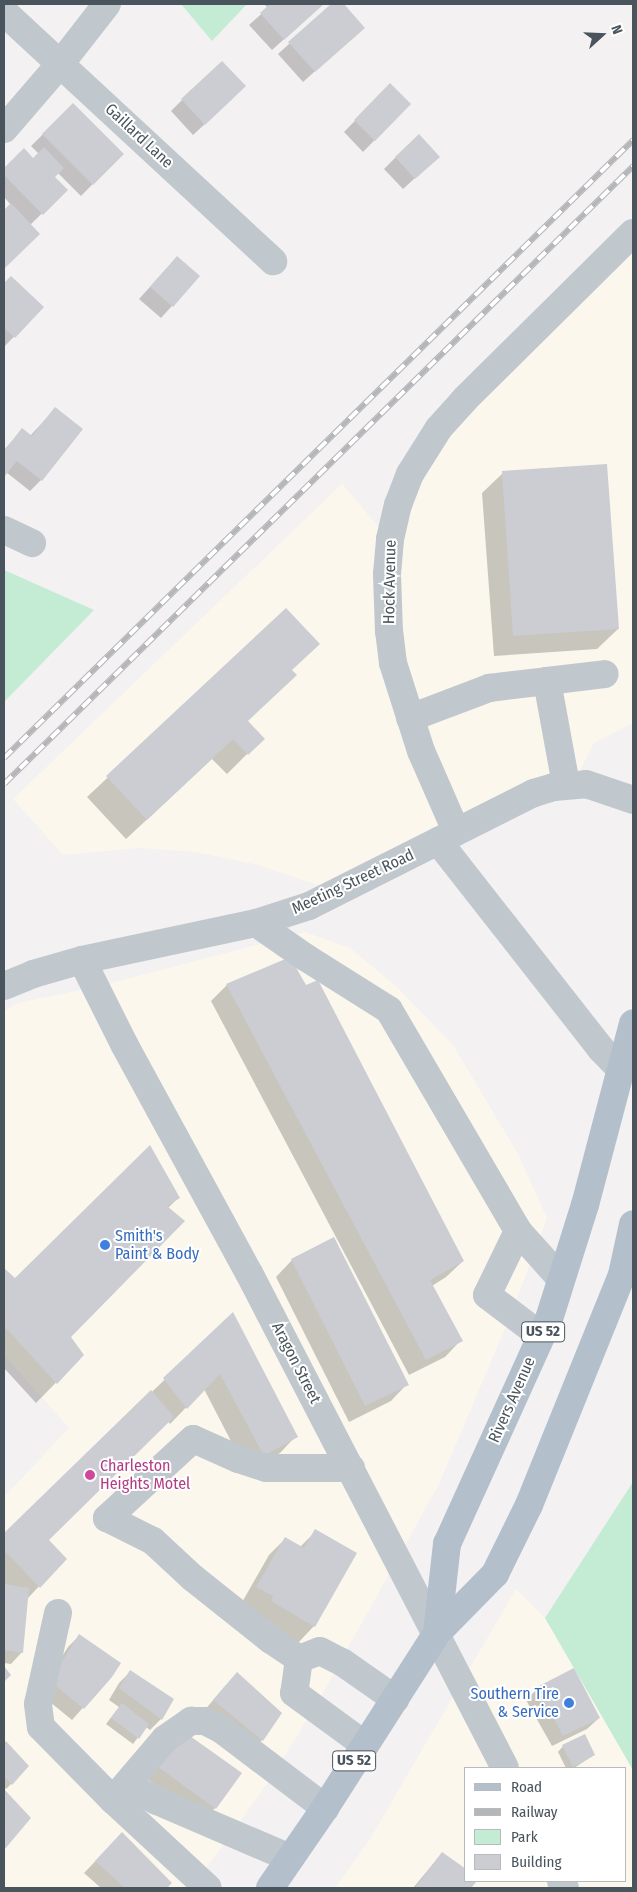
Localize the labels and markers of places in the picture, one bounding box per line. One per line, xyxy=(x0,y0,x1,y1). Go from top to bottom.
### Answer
place label: Smith's Paint & Body xyxy=(115,1226,199,1264)
marker: Smith's Paint & Body xyxy=(99,1239,111,1251)
place label: Charleston Heights Motel xyxy=(100,1456,190,1494)
marker: Charleston Heights Motel xyxy=(84,1469,96,1481)
place label: Southern Tire & Service xyxy=(470,1684,559,1722)
marker: Southern Tire & Service xyxy=(563,1697,575,1709)

